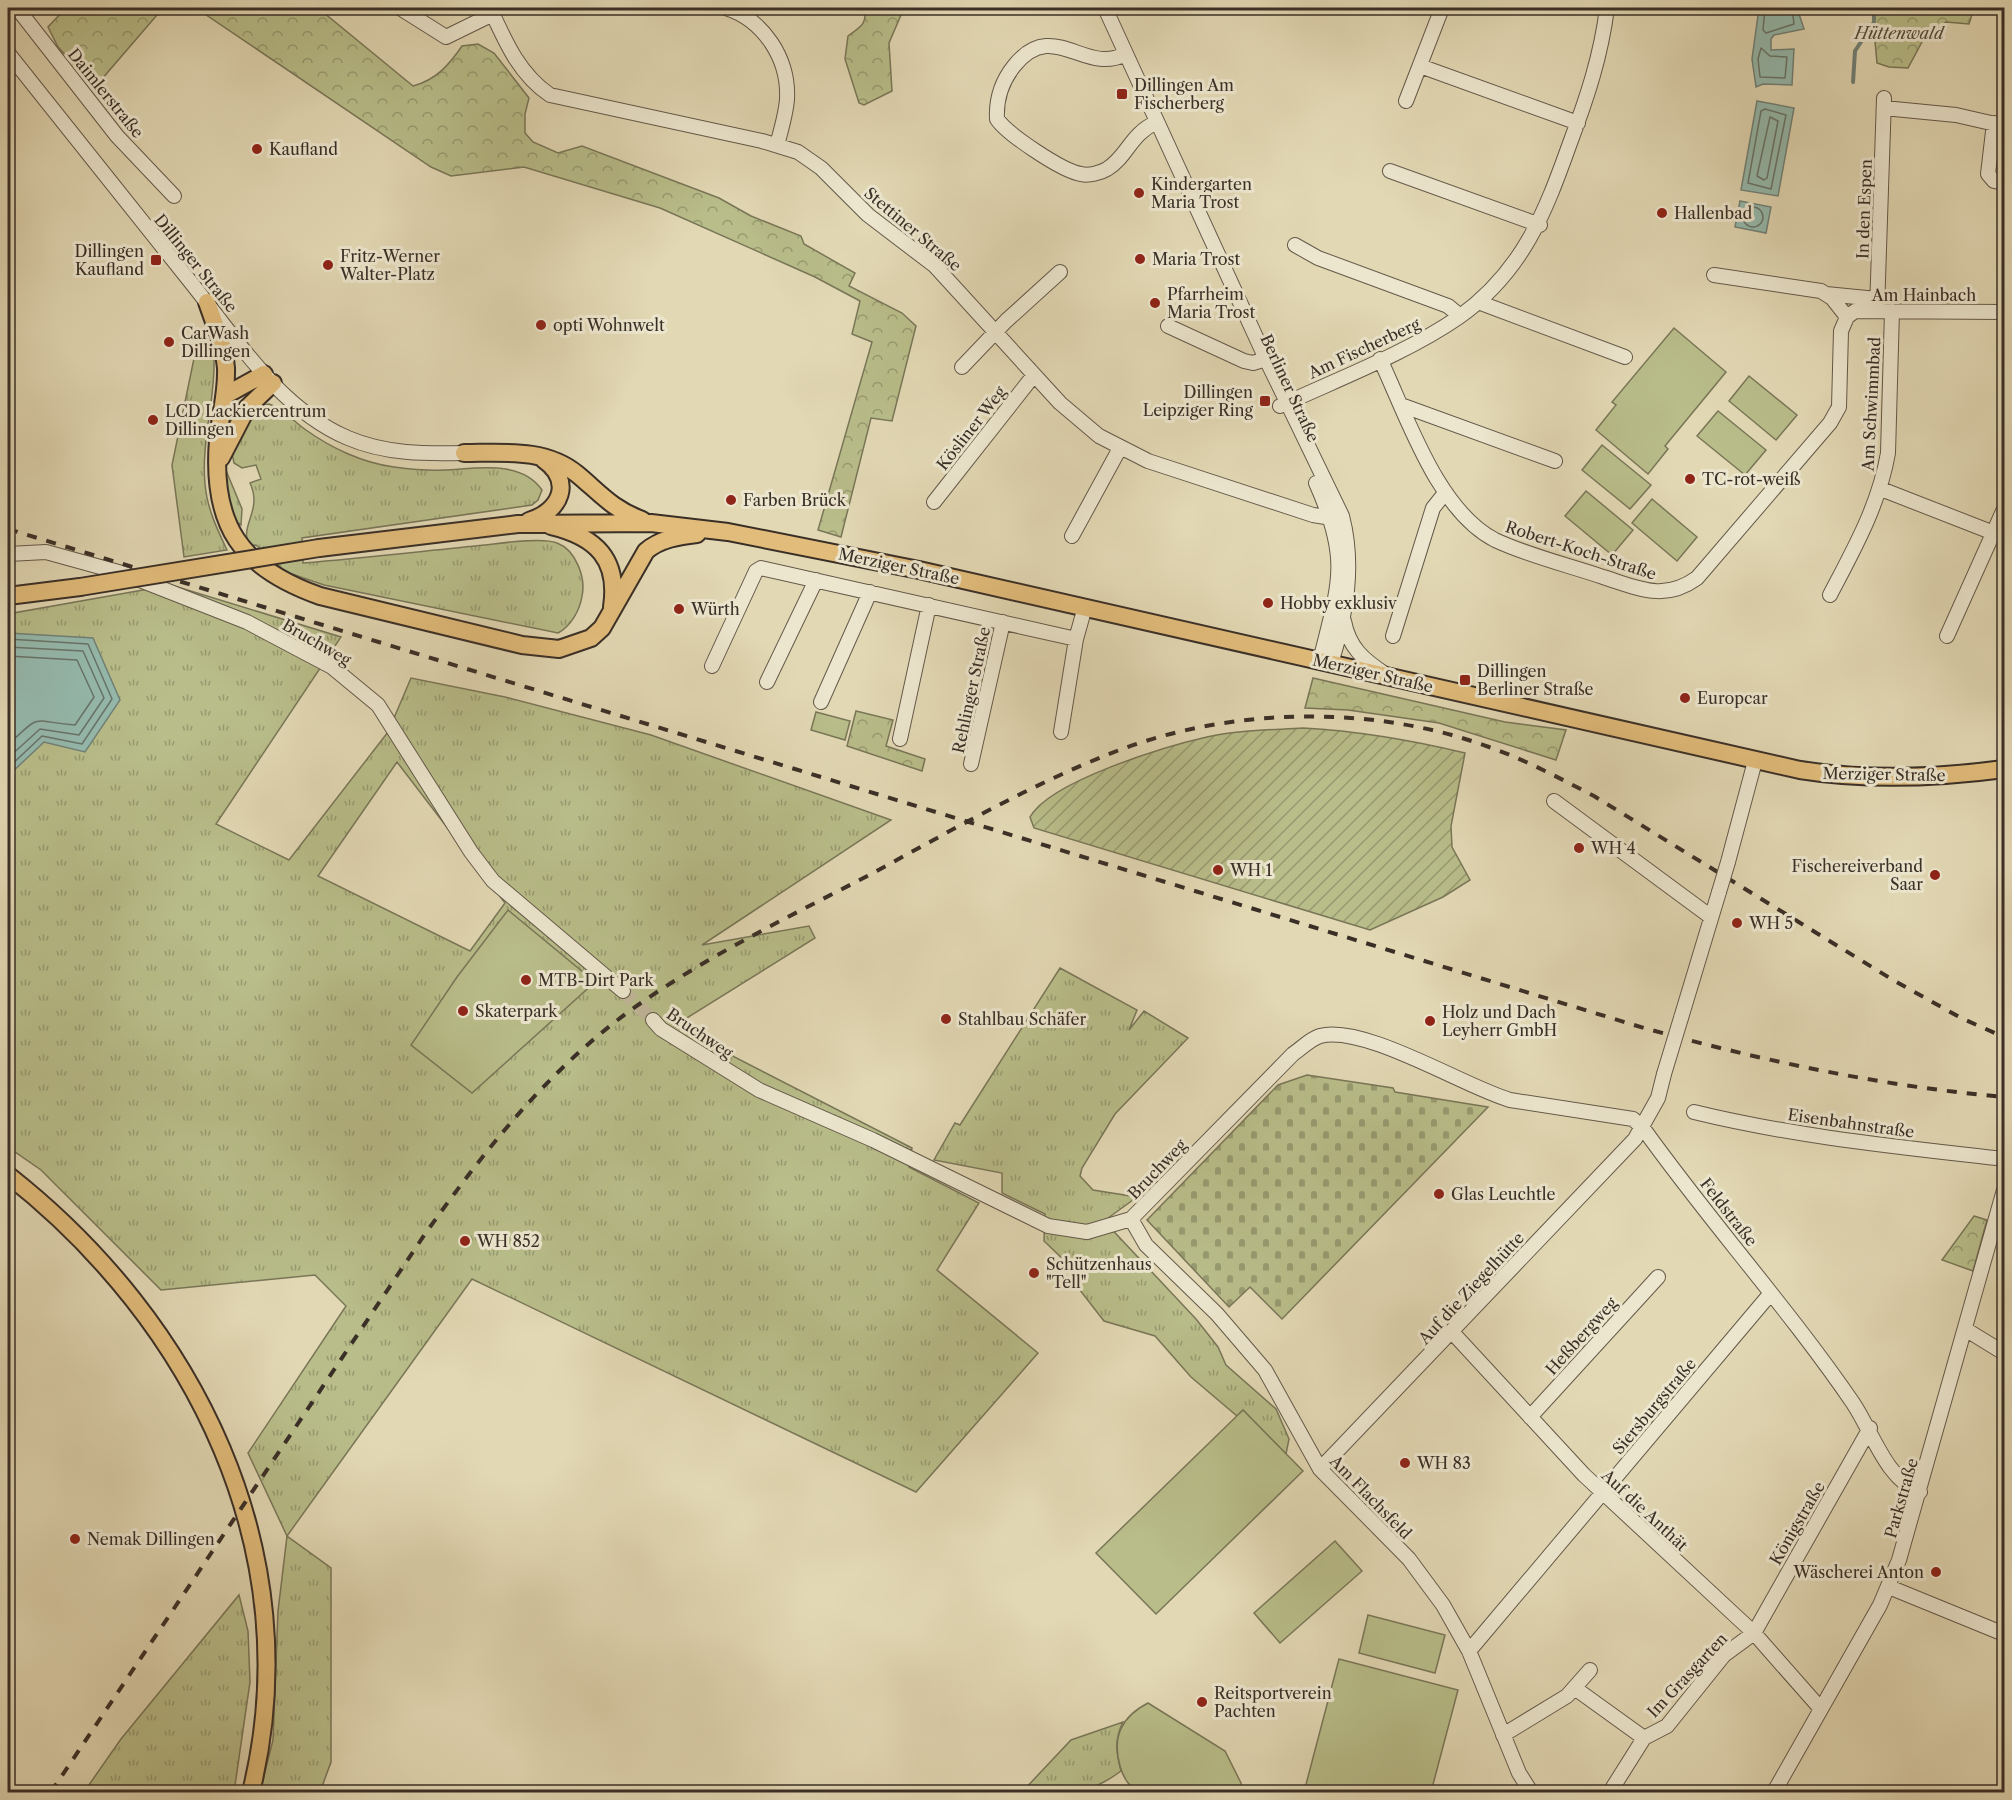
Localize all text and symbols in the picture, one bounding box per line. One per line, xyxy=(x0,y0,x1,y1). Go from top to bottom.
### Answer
park label: Hüttenwald xyxy=(1853,23,1945,43)
street label: Daimlerstraße xyxy=(64,44,148,142)
place label: Dillingen Am Fischerberg xyxy=(1134,75,1234,113)
marker: Dillingen Am Fischerberg xyxy=(1115,87,1129,101)
place label: Kaufland xyxy=(269,139,338,159)
marker: Kaufland xyxy=(250,142,264,156)
street label: In den Espen xyxy=(1852,159,1876,259)
place label: Kindergarten Maria Trost xyxy=(1151,174,1252,212)
street label: Stettiner Straße xyxy=(860,183,966,275)
marker: Kindergarten Maria Trost xyxy=(1132,186,1146,200)
place label: Hallenbad xyxy=(1674,203,1753,223)
marker: Hallenbad xyxy=(1655,206,1669,220)
street label: Dillinger Straße xyxy=(150,210,242,316)
place label: Dillingen Kaufland xyxy=(74,241,144,279)
place label: Fritz-Werner Walter-Platz xyxy=(339,246,440,284)
place label: Maria Trost xyxy=(1152,249,1240,269)
marker: Maria Trost xyxy=(1133,252,1147,266)
marker: Dillingen Kaufland xyxy=(149,253,163,267)
marker: Fritz-Werner Walter-Platz xyxy=(321,258,335,272)
place label: Pfarrheim Maria Trost xyxy=(1167,284,1255,322)
street label: Am Hainbach xyxy=(1871,285,1976,305)
marker: Pfarrheim Maria Trost xyxy=(1148,296,1162,310)
street label: Am Fischerberg xyxy=(1304,313,1424,383)
place label: opti Wohnwelt xyxy=(553,315,665,335)
marker: opti Wohnwelt xyxy=(534,318,548,332)
place label: CarWash Dillingen xyxy=(181,323,251,361)
street label: Berliner Straße xyxy=(1256,331,1324,445)
marker: CarWash Dillingen xyxy=(162,335,176,349)
street label: Am Schwimmbad xyxy=(1857,336,1885,473)
street label: Kösliner Weg xyxy=(932,382,1010,474)
place label: Dillingen Leipziger Ring xyxy=(1143,382,1254,420)
marker: Dillingen Leipziger Ring xyxy=(1258,394,1272,408)
place label: LCD Lackiercentrum Dillingen xyxy=(165,401,327,439)
marker: LCD Lackiercentrum Dillingen xyxy=(146,413,160,427)
place label: TC-rot-weiß xyxy=(1702,469,1800,489)
marker: TC-rot-weiß xyxy=(1683,472,1697,486)
place label: Farben Brück xyxy=(743,490,847,510)
marker: Farben Brück xyxy=(724,493,738,507)
street label: Robert-Koch-Straße xyxy=(1503,516,1659,584)
street label: Merziger Straße xyxy=(837,543,961,589)
place label: Hobby exklusiv xyxy=(1280,593,1397,613)
marker: Hobby exklusiv xyxy=(1261,596,1275,610)
place label: Würth xyxy=(690,599,740,619)
marker: Würth xyxy=(672,602,686,616)
street label: Bruchweg xyxy=(279,614,355,670)
street label: Rehlinger Straße xyxy=(948,625,994,755)
street label: Merziger Straße xyxy=(1311,649,1435,697)
place label: Dillingen Berliner Straße xyxy=(1477,661,1594,699)
marker: Dillingen Berliner Straße xyxy=(1458,673,1472,687)
place label: Europcar xyxy=(1697,688,1768,708)
marker: Europcar xyxy=(1678,691,1692,705)
street label: Merziger Straße xyxy=(1822,763,1946,785)
place label: WH 4 xyxy=(1590,838,1636,858)
marker: WH 4 xyxy=(1572,841,1586,855)
place label: Fischereiverband Saar xyxy=(1791,856,1923,894)
place label: WH 1 xyxy=(1229,860,1272,880)
marker: WH 1 xyxy=(1211,863,1225,877)
marker: Fischereiverband Saar xyxy=(1928,868,1942,882)
place label: WH 5 xyxy=(1748,913,1793,933)
marker: WH 5 xyxy=(1730,916,1744,930)
place label: MTB-Dirt Park xyxy=(538,970,655,990)
marker: MTB-Dirt Park xyxy=(519,973,533,987)
place label: Skaterpark xyxy=(475,1001,558,1021)
place label: Holz und Dach Leyherr GmbH xyxy=(1442,1002,1557,1040)
street label: Bruchweg xyxy=(663,1003,738,1063)
marker: Skaterpark xyxy=(456,1004,470,1018)
place label: Stahlbau Schäfer xyxy=(958,1009,1087,1029)
marker: Stahlbau Schäfer xyxy=(939,1012,953,1026)
marker: Holz und Dach Leyherr GmbH xyxy=(1423,1014,1437,1028)
street label: Eisenbahnstraße xyxy=(1786,1104,1916,1142)
street label: Bruchweg xyxy=(1123,1134,1191,1203)
street label: Feldstraße xyxy=(1696,1174,1762,1250)
place label: Glas Leuchtle xyxy=(1451,1184,1555,1204)
marker: Glas Leuchtle xyxy=(1432,1187,1446,1201)
street label: Auf die Ziegelhütte xyxy=(1413,1228,1528,1349)
place label: WH 852 xyxy=(476,1231,540,1251)
marker: WH 852 xyxy=(458,1234,472,1248)
place label: Schützenhaus "Tell" xyxy=(1046,1254,1152,1292)
marker: Schützenhaus "Tell" xyxy=(1027,1266,1041,1280)
street label: Heßbergweg xyxy=(1541,1293,1621,1379)
street label: Siersburgstraße xyxy=(1608,1354,1700,1458)
street label: Am Flachsfeld xyxy=(1325,1450,1416,1543)
place label: WH 83 xyxy=(1416,1453,1471,1473)
marker: WH 83 xyxy=(1398,1456,1412,1470)
street label: Parkstraße xyxy=(1880,1456,1922,1540)
street label: Auf die Anthät xyxy=(1597,1464,1692,1555)
street label: Königstraße xyxy=(1765,1478,1829,1568)
place label: Nemak Dillingen xyxy=(87,1529,215,1549)
marker: Nemak Dillingen xyxy=(68,1532,82,1546)
place label: Wäscherei Anton xyxy=(1792,1562,1924,1582)
marker: Wäscherei Anton xyxy=(1929,1565,1943,1579)
street label: Im Grasgarten xyxy=(1643,1629,1731,1721)
place label: Reitsportverein Pachten xyxy=(1214,1683,1332,1721)
marker: Reitsportverein Pachten xyxy=(1195,1695,1209,1709)

